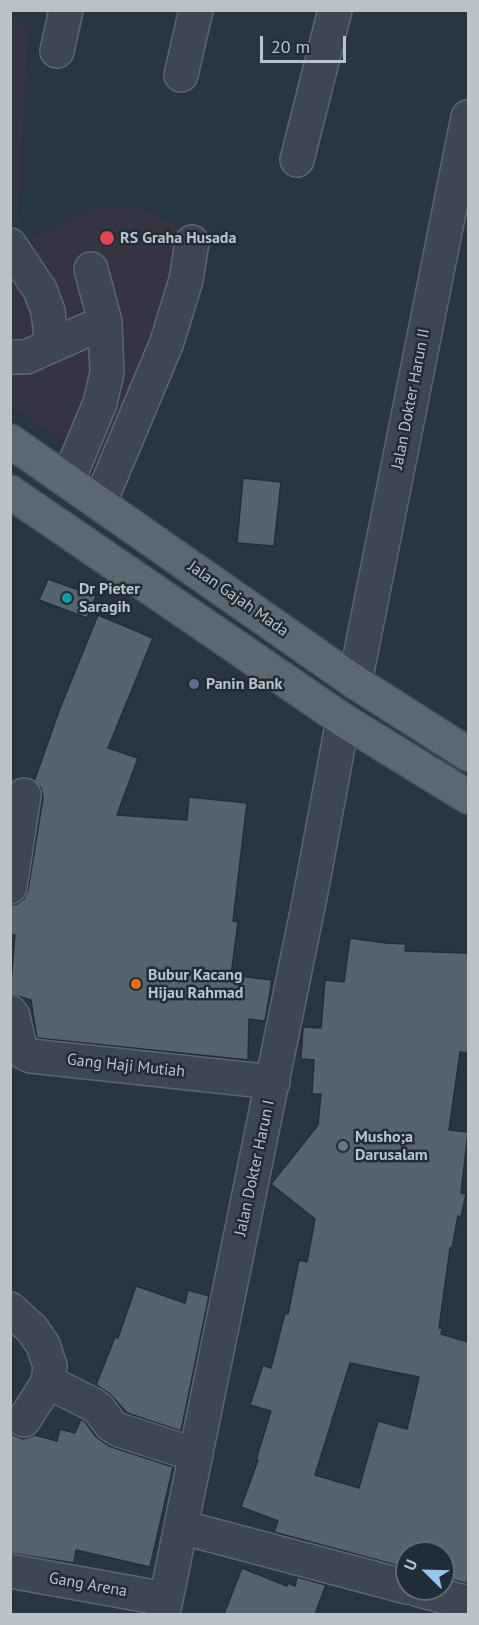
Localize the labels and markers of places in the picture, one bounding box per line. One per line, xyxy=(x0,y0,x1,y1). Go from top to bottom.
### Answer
place label: RS Graha Husada xyxy=(120,228,236,248)
marker: RS Graha Husada xyxy=(98,229,116,247)
place label: Dr Pieter Saragih xyxy=(79,579,140,617)
marker: Dr Pieter Saragih xyxy=(60,591,74,605)
place label: Panin Bank xyxy=(206,674,282,694)
marker: Panin Bank xyxy=(187,677,201,691)
place label: Bubur Kacang Hijau Rahmad xyxy=(148,965,243,1003)
marker: Bubur Kacang Hijau Rahmad xyxy=(129,977,143,991)
place label: Musho;a Darusalam xyxy=(355,1127,428,1165)
marker: Musho;a Darusalam xyxy=(336,1139,350,1153)

